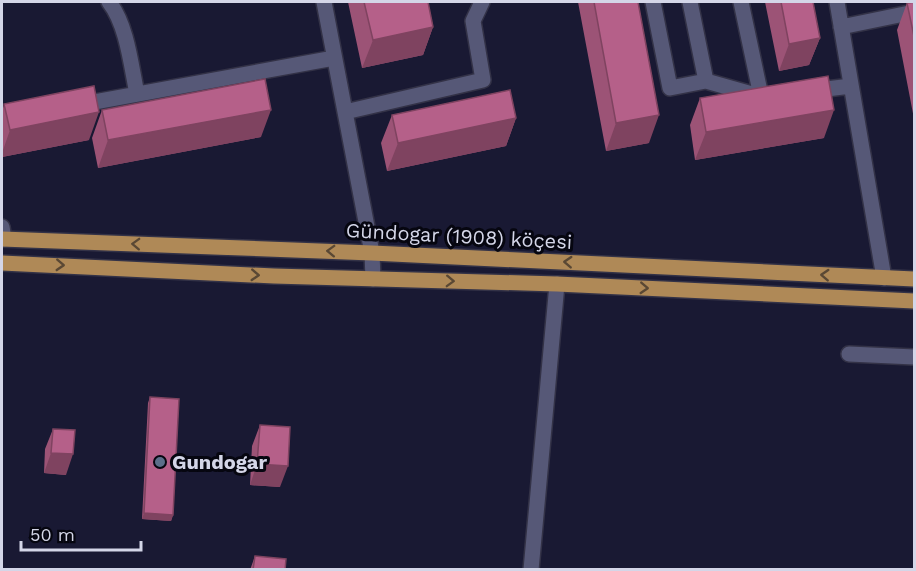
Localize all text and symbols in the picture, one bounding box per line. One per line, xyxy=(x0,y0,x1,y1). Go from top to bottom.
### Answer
street label: Gündogar (1908) köçesi xyxy=(345,218,573,254)
one-way arrow xyxy=(132,238,141,251)
one-way arrow xyxy=(327,245,336,258)
one-way arrow xyxy=(563,256,572,269)
one-way arrow xyxy=(55,259,64,272)
one-way arrow xyxy=(821,268,830,281)
one-way arrow xyxy=(250,269,259,282)
one-way arrow xyxy=(445,275,454,287)
one-way arrow xyxy=(640,282,649,295)
place label: Gundogar xyxy=(172,450,267,474)
marker: Gundogar xyxy=(153,455,167,469)
scale bar xyxy=(21,514,141,552)
text: 50 m xyxy=(30,524,75,545)

